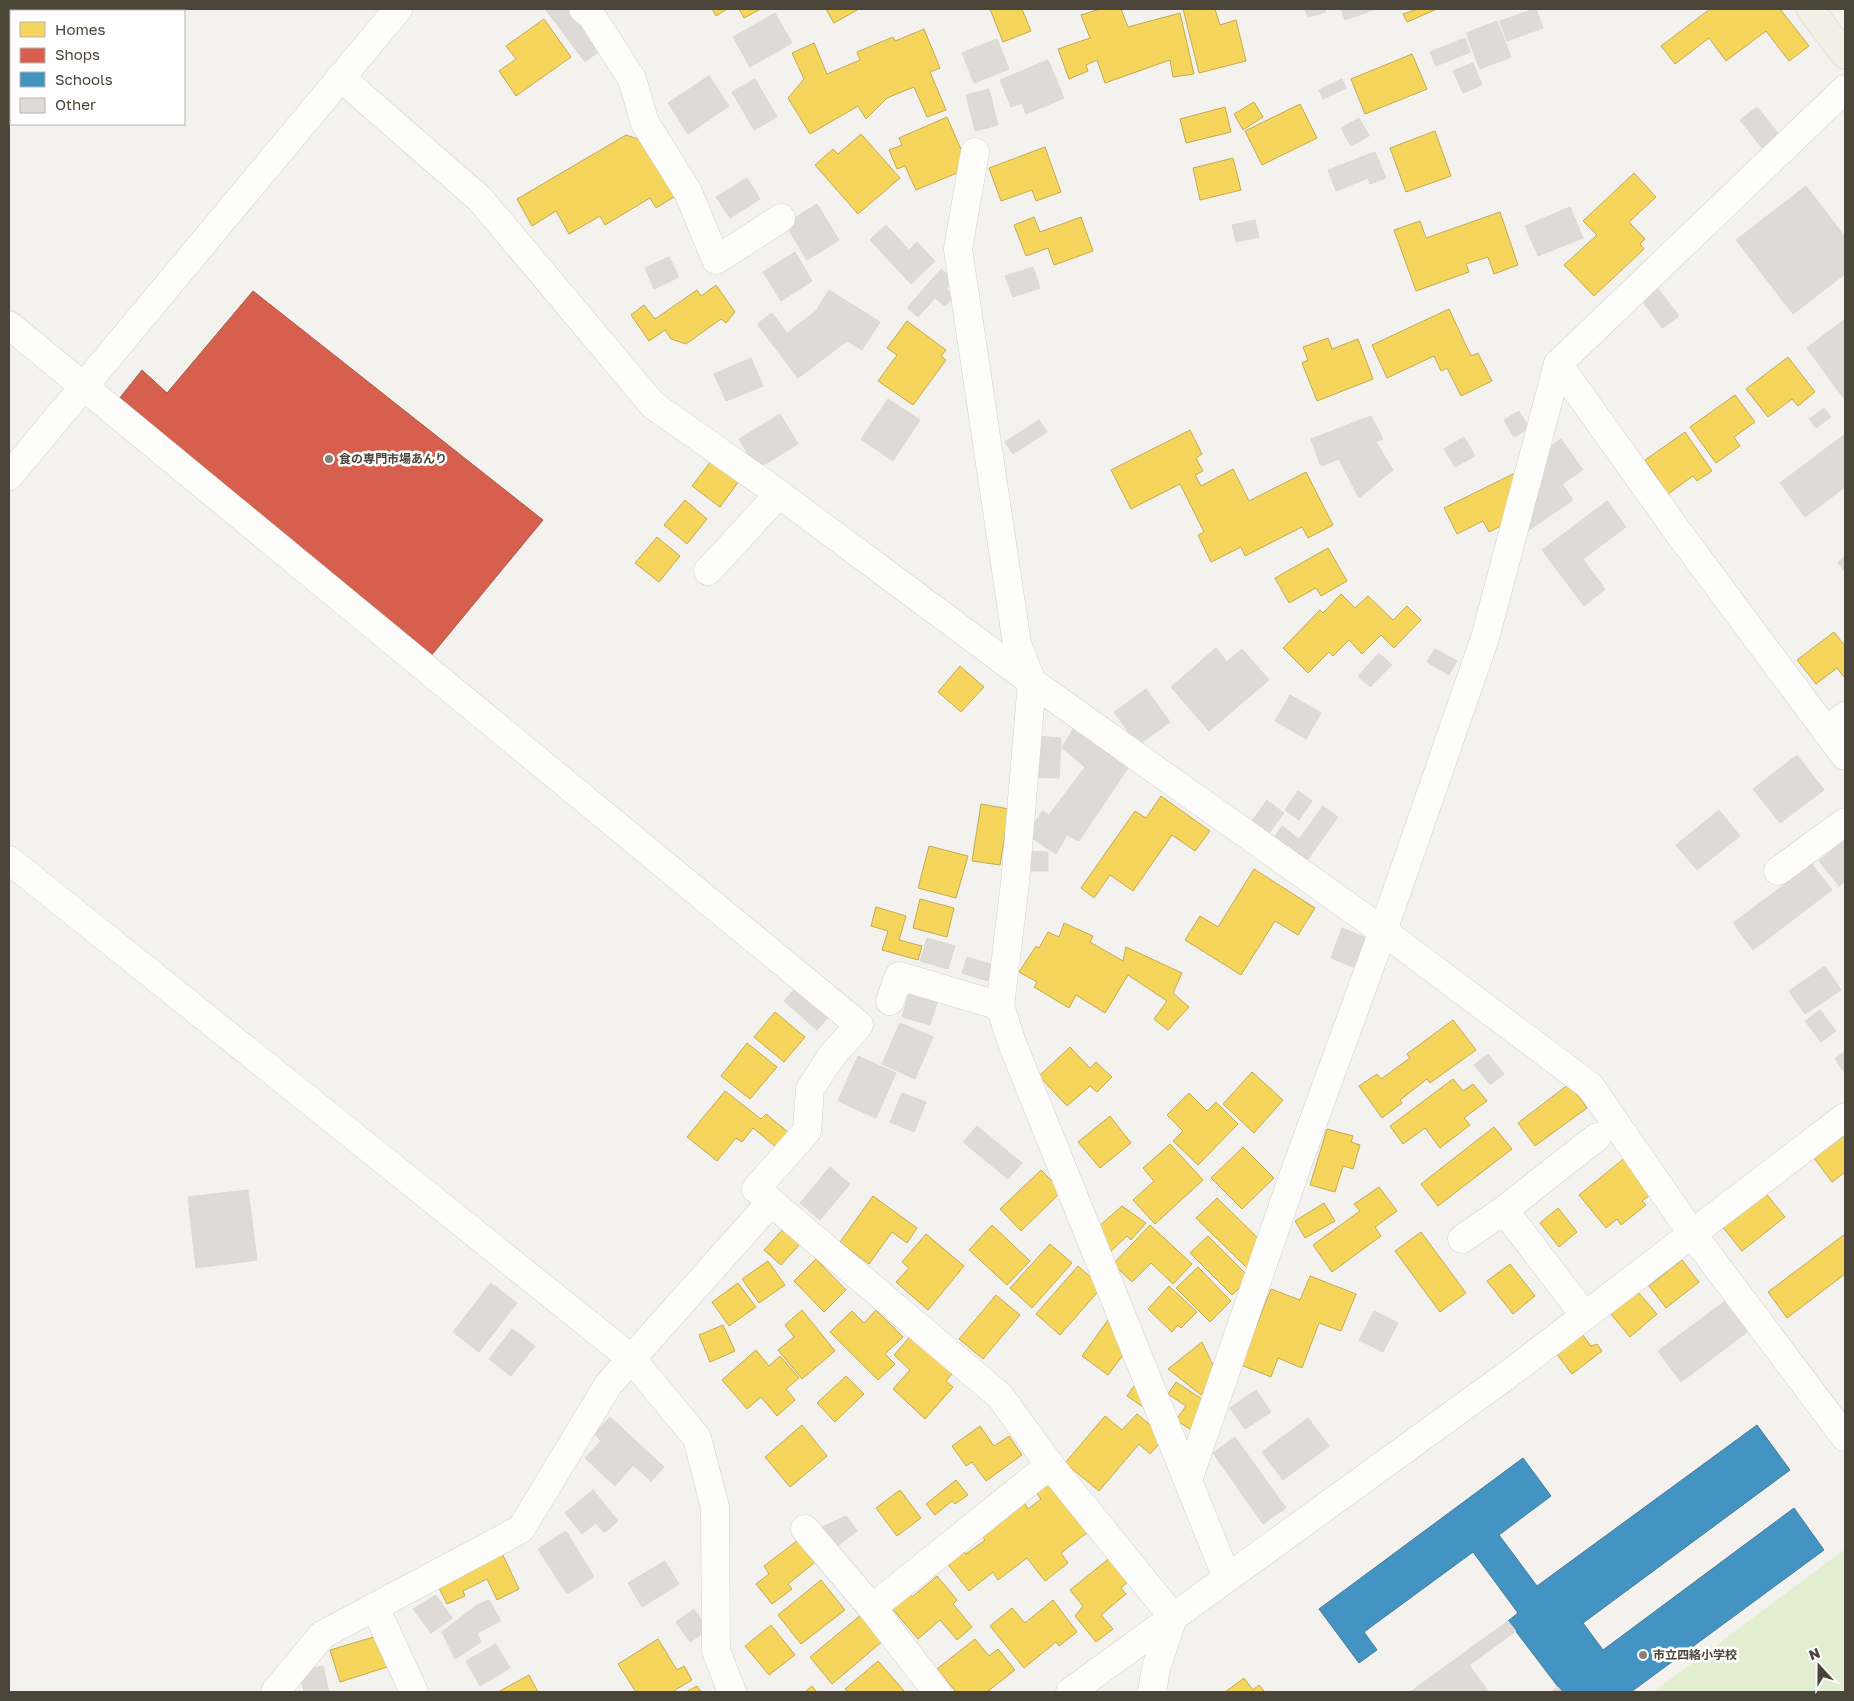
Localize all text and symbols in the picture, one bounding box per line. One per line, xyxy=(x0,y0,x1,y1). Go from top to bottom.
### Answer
legend xyxy=(10,10,185,125)
text: Homes xyxy=(55,20,105,38)
text: Shops xyxy=(55,45,100,63)
text: Schools xyxy=(55,70,113,88)
text: Other xyxy=(55,95,96,113)
place label: 食の専門市場あんり xyxy=(339,451,447,466)
marker: 食の専門市場あんり xyxy=(323,453,335,465)
north arrow xyxy=(1794,1641,1844,1691)
text: N xyxy=(1806,1644,1822,1663)
place label: 市立四絡小学校 xyxy=(1653,1647,1737,1662)
marker: 市立四絡小学校 xyxy=(1637,1649,1649,1661)

